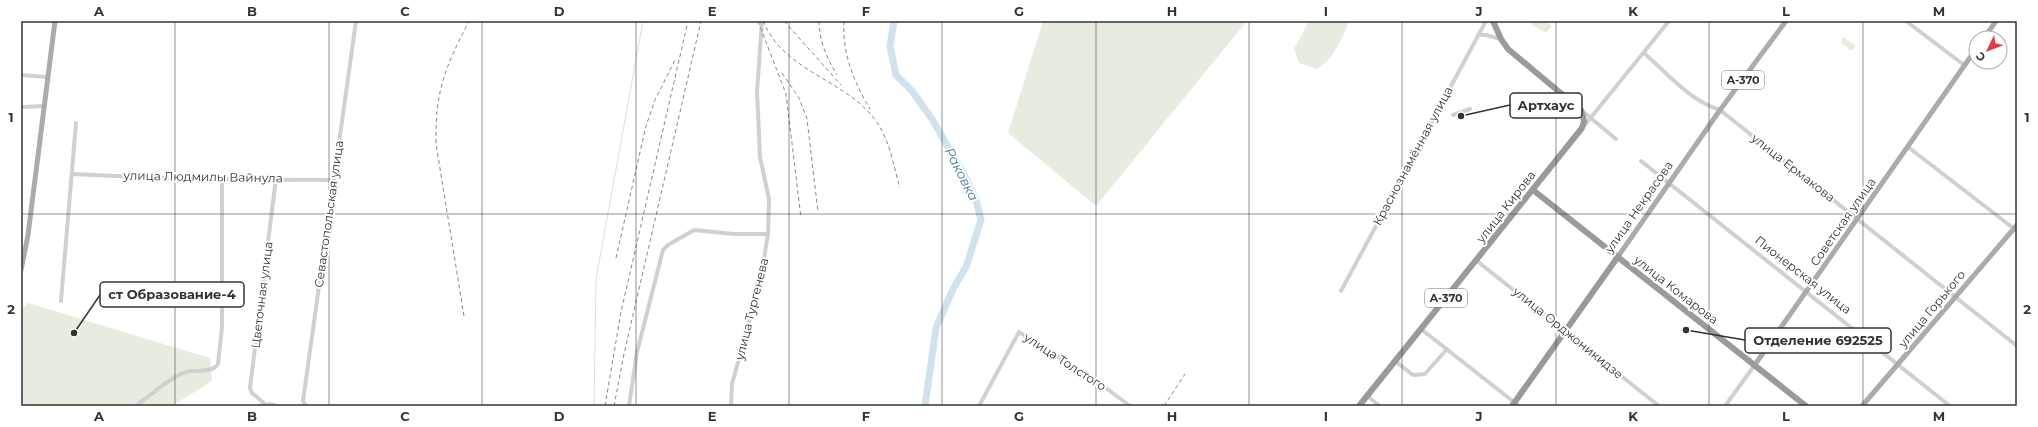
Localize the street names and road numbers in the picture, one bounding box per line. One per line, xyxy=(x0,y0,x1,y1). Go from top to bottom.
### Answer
road number: А-370 xyxy=(1722,71,1764,89)
street label: Краснознамённая улица xyxy=(1369,84,1456,228)
street label: улица Ермакова xyxy=(1748,130,1838,205)
street label: Севастопольская улица xyxy=(311,140,346,288)
street label: улица Некрасова xyxy=(1601,158,1676,256)
street label: улица Людмилы Вайнула xyxy=(122,168,283,185)
street label: улица Кирова xyxy=(1472,168,1538,247)
street label: Советская улица xyxy=(1807,175,1879,269)
street label: Пионерская улица xyxy=(1752,232,1854,317)
street label: Цветочная улица xyxy=(248,241,276,349)
street label: улица Комарова xyxy=(1630,251,1721,327)
street label: улица Тургенева xyxy=(731,256,771,363)
street label: улица Горького xyxy=(1894,267,1968,351)
street label: улица Орджоникидзе xyxy=(1509,283,1626,382)
road number: А-370 xyxy=(1425,289,1467,307)
street label: улица Толстого xyxy=(1021,329,1109,394)

